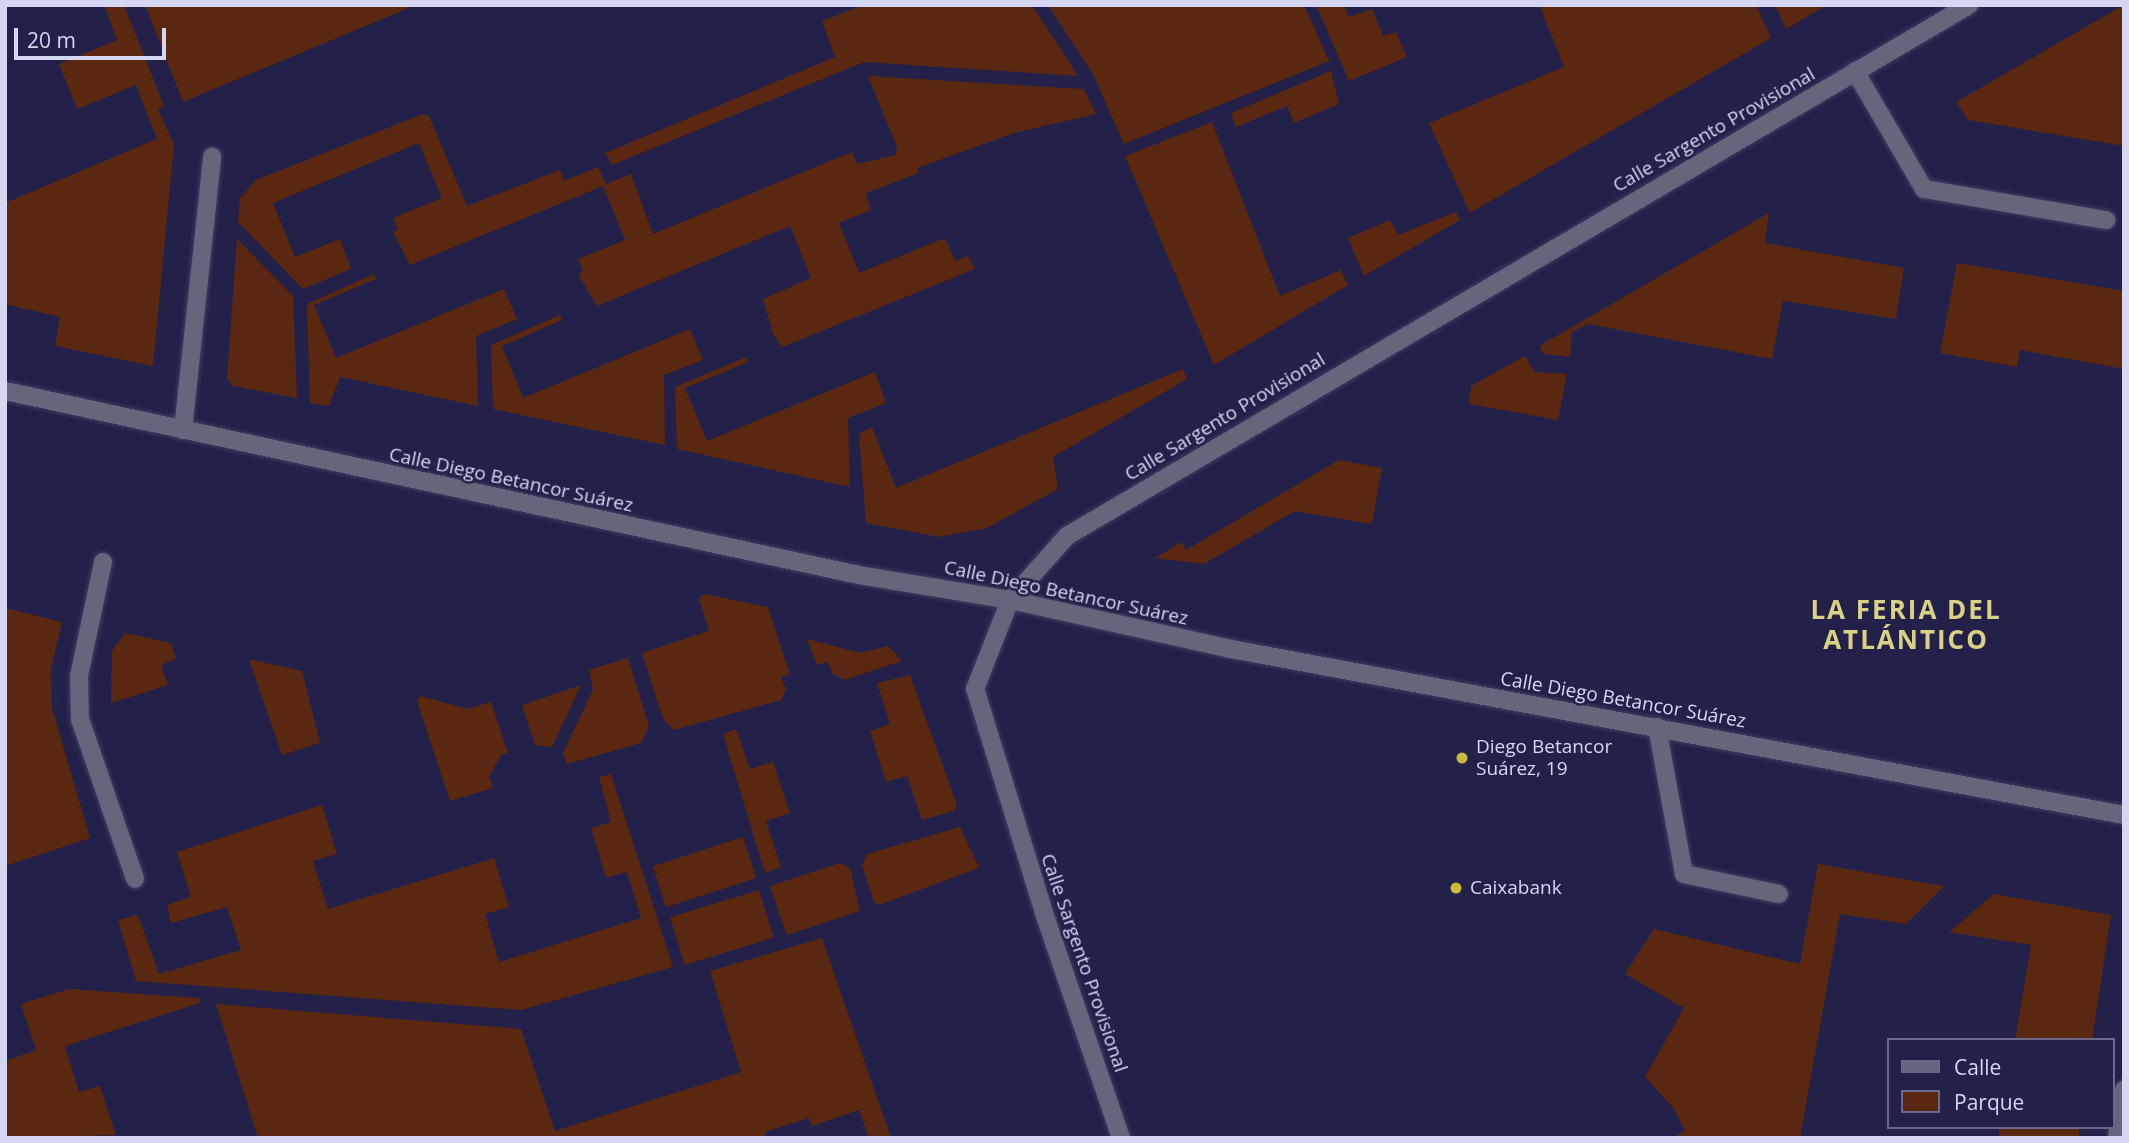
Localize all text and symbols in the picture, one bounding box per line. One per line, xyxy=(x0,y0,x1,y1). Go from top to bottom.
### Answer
scale bar xyxy=(18,14,170,58)
text: 20 m xyxy=(27,26,76,54)
street label: Calle Sargento Provisional xyxy=(1609,63,1819,197)
street label: Calle Sargento Provisional xyxy=(1121,348,1329,486)
street label: Calle Diego Betancor Suárez xyxy=(387,443,635,517)
street label: Calle Diego Betancor Suárez xyxy=(942,556,1190,630)
district label: LA FERIA DEL ATLÁNTICO xyxy=(1812,594,2000,656)
street label: Calle Diego Betancor Suárez xyxy=(1499,667,1747,733)
place label: Diego Betancor Suárez, 19 xyxy=(1476,736,1612,780)
marker: Diego Betancor Suárez, 19 xyxy=(1454,750,1470,766)
street label: Calle Sargento Provisional xyxy=(1036,851,1132,1075)
place label: Caixabank xyxy=(1470,877,1562,899)
marker: Caixabank xyxy=(1448,880,1464,896)
legend xyxy=(1888,1038,2115,1129)
text: Calle xyxy=(1954,1053,2001,1081)
text: Parque xyxy=(1954,1088,2024,1116)

